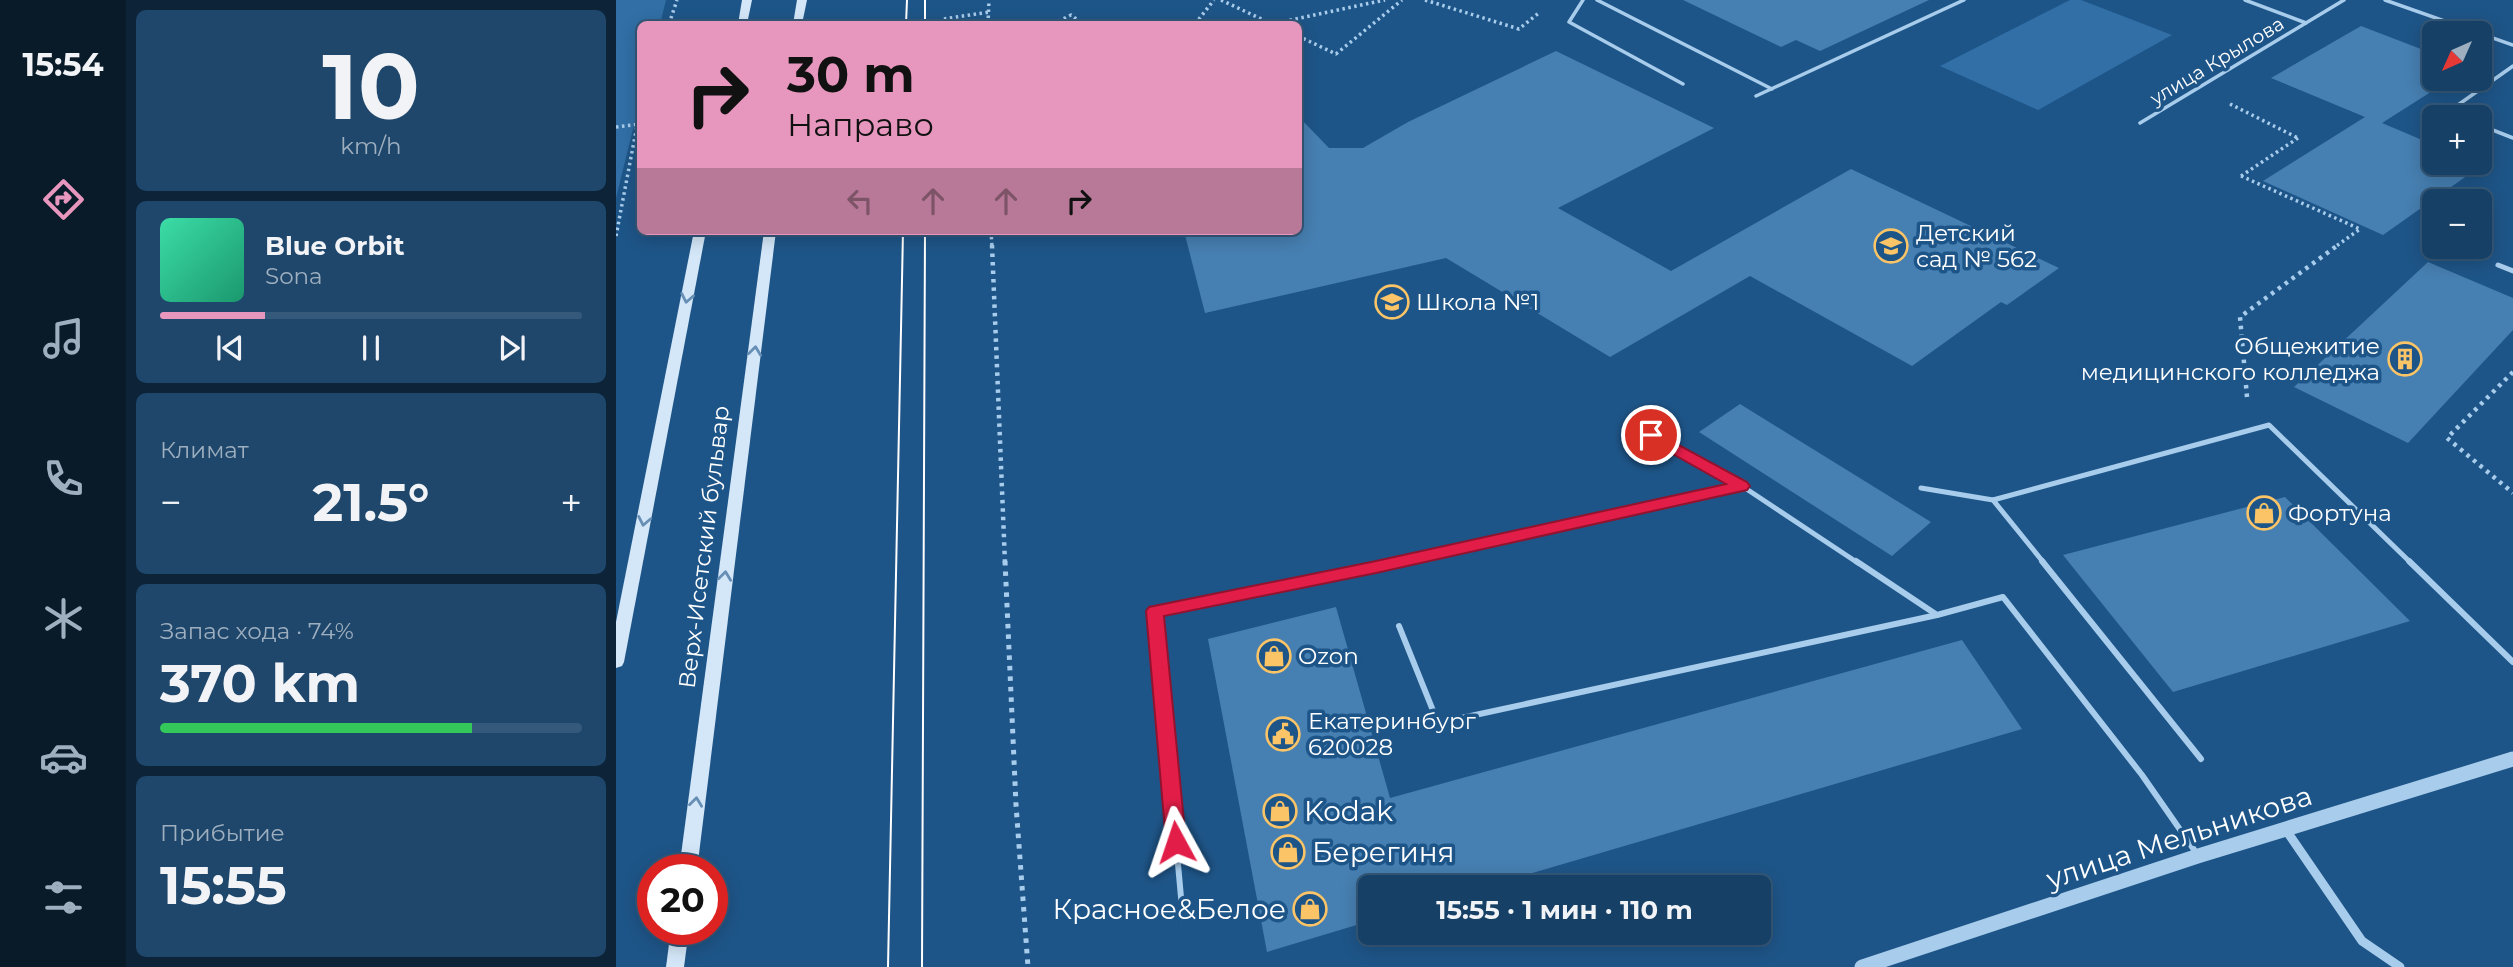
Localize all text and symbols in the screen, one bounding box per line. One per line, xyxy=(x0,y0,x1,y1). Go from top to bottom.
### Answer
street label: улица Крылова xyxy=(2145,12,2288,111)
north arrow xyxy=(2422,21,2492,91)
map controls xyxy=(2422,21,2492,259)
text: 10 xyxy=(322,31,420,142)
text: 15:54 xyxy=(22,45,104,84)
text: 30 m xyxy=(787,45,915,104)
icon: right xyxy=(672,49,763,140)
text: Направо xyxy=(787,105,934,144)
button: + xyxy=(2422,105,2492,175)
text: km/h xyxy=(340,132,402,160)
icon: directions xyxy=(39,175,88,224)
icon: left xyxy=(841,182,879,220)
icon: ahead xyxy=(914,182,952,220)
icon: ahead xyxy=(987,182,1025,220)
icon: right xyxy=(1060,182,1098,220)
button: − xyxy=(2422,189,2492,259)
place label: Детский сад № 562 xyxy=(1916,219,2037,273)
school or university icon: Детский сад № 562 xyxy=(1872,227,1910,265)
text: Blue Orbit xyxy=(265,230,404,262)
text: Sona xyxy=(265,262,323,290)
school or university icon: Школа №1 xyxy=(1373,283,1411,321)
place label: Школа №1 xyxy=(1416,288,1539,316)
one-way arrow xyxy=(681,292,696,304)
icon: music xyxy=(39,314,88,363)
icon: previous xyxy=(211,329,249,367)
icon: pause xyxy=(352,329,390,367)
icon: next xyxy=(493,329,531,367)
place label: Общежитие медицинского колледжа xyxy=(2081,332,2380,386)
building icon: Общежитие медицинского колледжа xyxy=(2386,340,2424,378)
one-way arrow xyxy=(747,345,762,357)
street label: Верх-Исетский бульвар xyxy=(673,404,735,690)
pin xyxy=(1621,405,1681,465)
icon: arrive xyxy=(1632,416,1670,454)
text: Климат xyxy=(160,436,249,464)
icon: phone xyxy=(39,454,88,503)
text: 21.5° xyxy=(312,471,430,534)
text: − xyxy=(160,479,182,526)
text: + xyxy=(560,479,582,526)
shop icon: Фортуна xyxy=(2245,494,2283,532)
place label: Фортуна xyxy=(2288,499,2392,527)
one-way arrow xyxy=(637,515,652,527)
one-way arrow xyxy=(718,571,733,582)
icon: climate xyxy=(39,594,88,643)
text: Запас хода · 74% xyxy=(160,617,354,645)
shop icon: Ozon xyxy=(1255,637,1293,675)
place label: Ozon xyxy=(1298,642,1359,670)
text: 370 km xyxy=(160,652,360,715)
place label: Екатеринбург 620028 xyxy=(1308,707,1476,761)
public building icon: Екатеринбург 620028 xyxy=(1264,715,1302,753)
icon: car xyxy=(39,733,88,782)
street label: улица Мельникова xyxy=(2041,778,2316,896)
shop icon: Kodak xyxy=(1261,792,1299,830)
place label: Kodak xyxy=(1304,794,1393,828)
one-way arrow xyxy=(689,796,704,808)
position arrow xyxy=(1139,805,1213,879)
text: Прибытие xyxy=(160,819,285,847)
shop icon: Берегиня xyxy=(1269,833,1307,871)
place label: Берегиня xyxy=(1312,835,1455,869)
text: 15:55 xyxy=(160,854,287,917)
speed limit sign: 20 xyxy=(637,854,728,945)
icon: filters xyxy=(39,873,88,922)
shop icon: Красное&Белое xyxy=(1291,890,1329,928)
place label: Красное&Белое xyxy=(1053,892,1286,926)
text: 15:55 · 1 мин · 110 m xyxy=(1436,894,1693,926)

